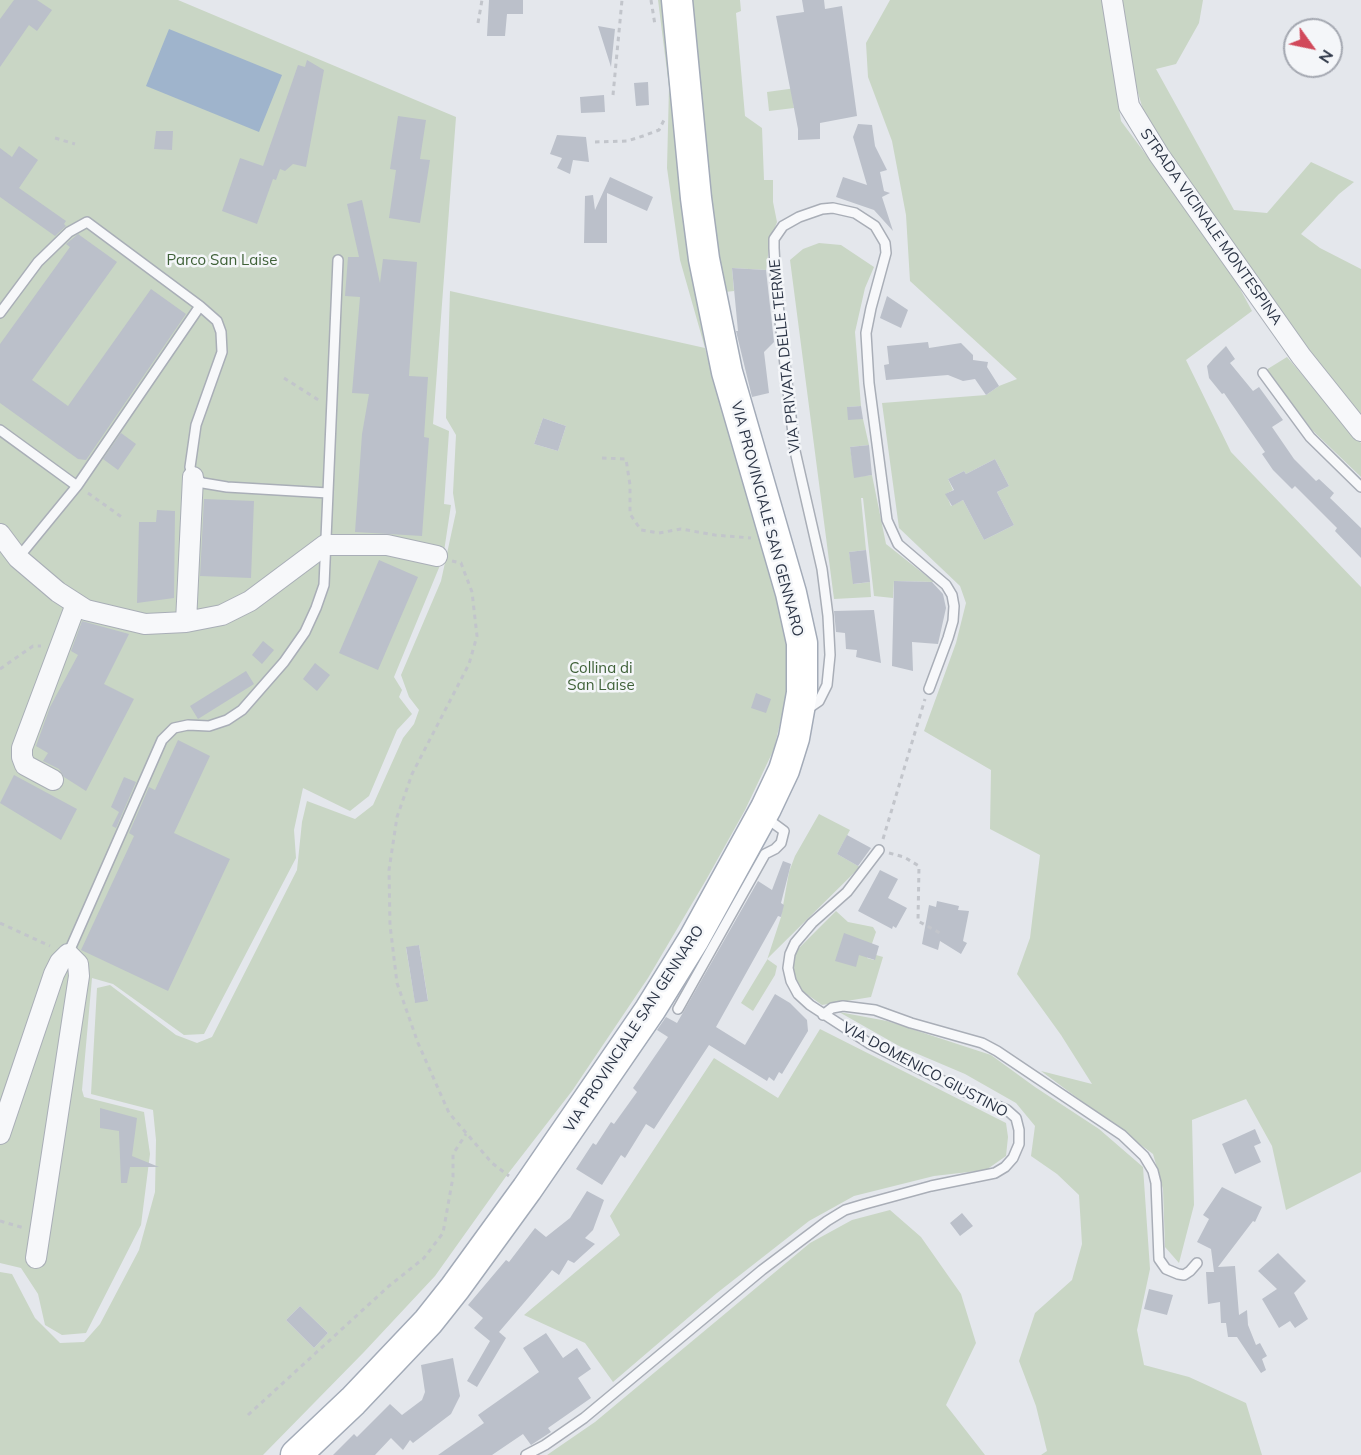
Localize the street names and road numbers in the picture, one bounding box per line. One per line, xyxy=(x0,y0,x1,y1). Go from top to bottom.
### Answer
street label: STRADA VICINALE MONTESPINA xyxy=(1136,125,1286,329)
street label: VIA PRIVATA DELLE TERME xyxy=(766,258,804,454)
street label: VIA PROVINCIALE SAN GENNARO xyxy=(727,399,807,639)
street label: VIA PROVINCIALE SAN GENNARO xyxy=(560,922,708,1136)
street label: VIA DOMENICO GIUSTINO xyxy=(839,1019,1011,1121)

